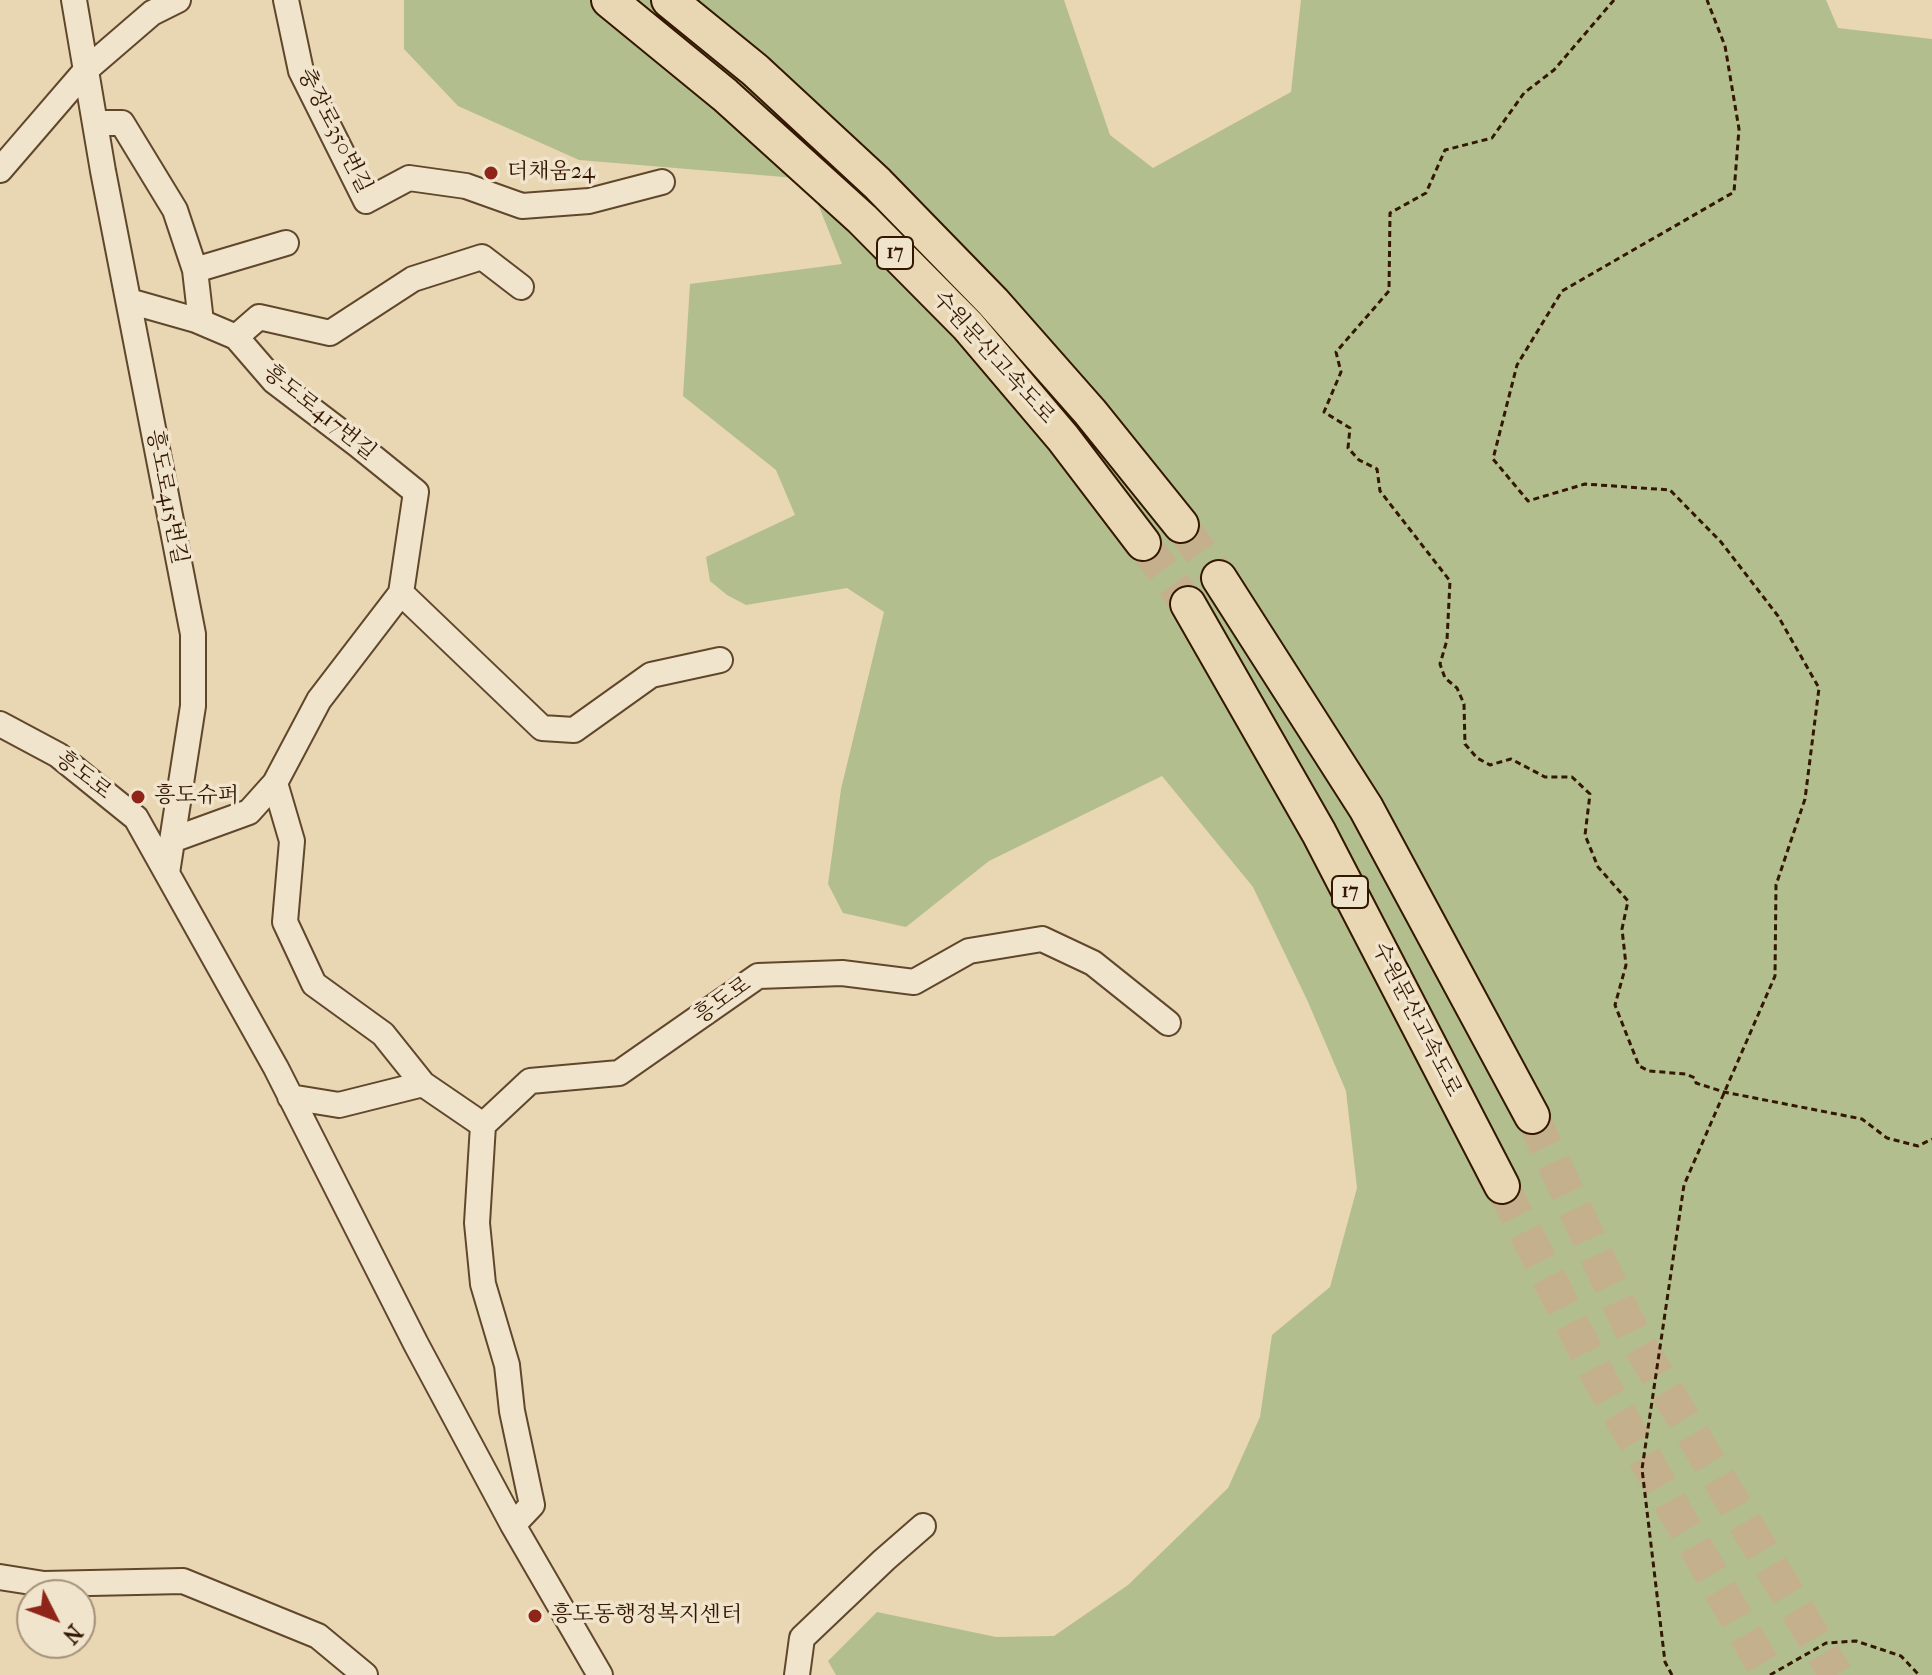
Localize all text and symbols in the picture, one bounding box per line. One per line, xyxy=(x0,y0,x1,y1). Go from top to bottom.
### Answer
street label: 충장로350번길 xyxy=(291,64,377,198)
place label: 더채움24 xyxy=(507,160,595,186)
marker: 더채움24 xyxy=(482,164,500,182)
road number: 17 xyxy=(877,237,913,269)
street label: 수원문산고속도로 xyxy=(926,286,1060,430)
street label: 흥도로417번길 xyxy=(257,359,381,467)
street label: 흥도로415번길 xyxy=(140,427,192,567)
street label: 흥도로 xyxy=(50,746,116,806)
place label: 흥도슈퍼 xyxy=(154,784,239,810)
marker: 흥도슈퍼 xyxy=(129,788,147,806)
road number: 17 xyxy=(1332,876,1368,908)
street label: 수원문산고속도로 xyxy=(1366,938,1466,1102)
street label: 흥도로 xyxy=(689,972,757,1030)
north arrow xyxy=(16,1579,96,1659)
place label: 흥도동행정복지센터 xyxy=(551,1603,742,1629)
marker: 흥도동행정복지센터 xyxy=(526,1607,544,1625)
text: N xyxy=(57,1619,88,1649)

